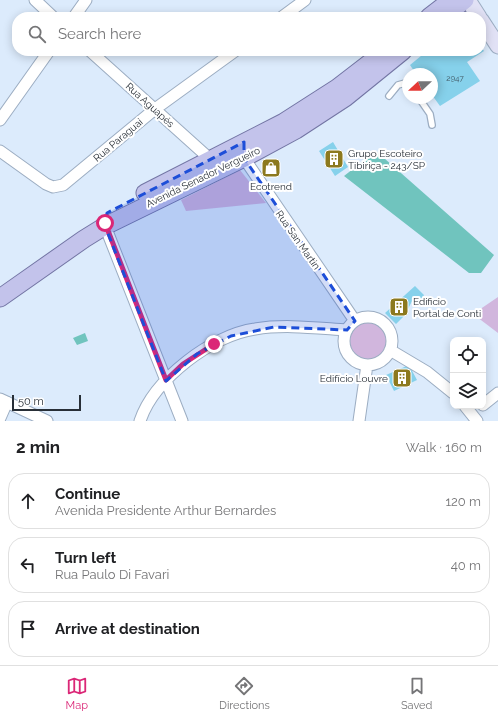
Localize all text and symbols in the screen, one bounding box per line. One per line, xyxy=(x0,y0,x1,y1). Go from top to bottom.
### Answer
search box xyxy=(12,12,486,56)
icon: search xyxy=(26,23,48,45)
text: Search here xyxy=(58,25,141,43)
north arrow xyxy=(402,68,438,104)
house number: 2947 xyxy=(446,73,464,83)
street label: Rua Aguapés xyxy=(124,80,177,130)
street label: Rua Paraguai xyxy=(91,116,145,164)
street label: Avenida Senador Vergueiro xyxy=(144,145,262,209)
building icon: Grupo Escoteiro Tibiriça - 243/SP xyxy=(323,148,345,170)
place label: Grupo Escoteiro Tibiriça - 243/SP xyxy=(348,148,425,171)
shop icon: Ecotrend xyxy=(260,157,282,179)
place label: Ecotrend xyxy=(250,181,292,192)
street label: Rua San Martin xyxy=(274,208,322,272)
route start xyxy=(96,214,114,232)
building icon: Edificio Portal de Conti xyxy=(388,296,410,318)
place label: Edificio Portal de Conti xyxy=(413,296,481,319)
route end xyxy=(205,335,223,353)
map controls xyxy=(450,337,486,409)
button: locate xyxy=(450,337,486,373)
building icon: Edifício Louvre xyxy=(391,367,413,389)
place label: Edifício Louvre xyxy=(320,373,388,384)
button: layers xyxy=(450,373,486,409)
scale bar xyxy=(12,393,81,412)
text: 50 m xyxy=(18,395,44,408)
text: 2 min xyxy=(16,437,60,457)
text: Walk · 160 m xyxy=(406,440,482,455)
text: Continue xyxy=(55,485,120,503)
icon: ahead xyxy=(17,490,39,512)
text: 120 m xyxy=(445,494,481,509)
text: Avenida Presidente Arthur Bernardes xyxy=(55,503,276,518)
text: Turn left xyxy=(55,549,116,567)
icon: left xyxy=(17,554,39,576)
text: 40 m xyxy=(451,558,481,573)
text: Rua Paulo Di Favari xyxy=(55,567,169,582)
icon: arrive xyxy=(17,618,39,640)
text: Arrive at destination xyxy=(55,620,200,638)
tab: Map xyxy=(66,675,88,712)
tab: Directions xyxy=(219,675,270,712)
tab: Saved xyxy=(401,675,432,712)

